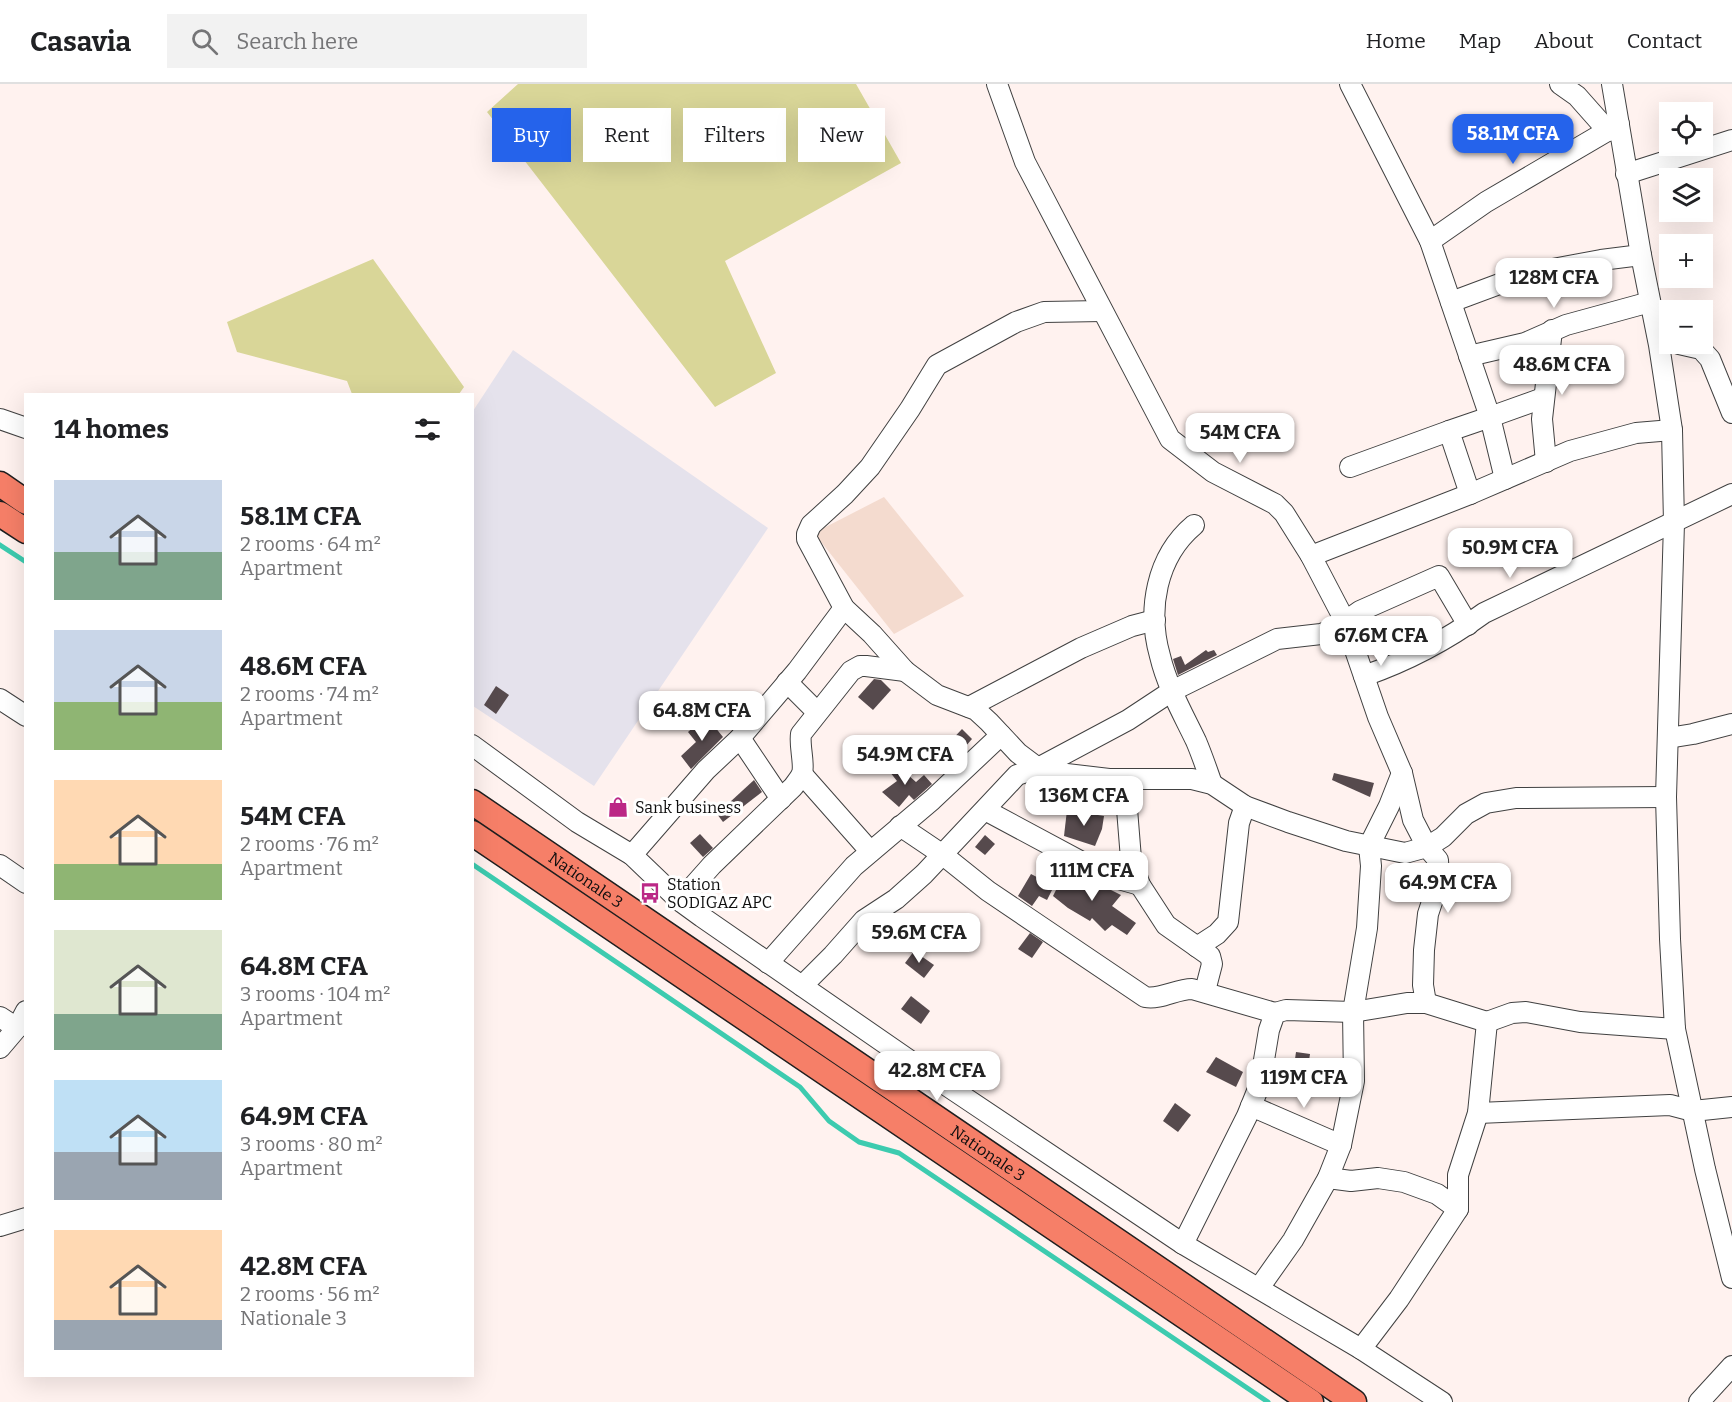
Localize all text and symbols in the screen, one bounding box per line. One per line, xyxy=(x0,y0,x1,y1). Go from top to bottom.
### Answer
search box xyxy=(167,14,587,68)
text: Casavia xyxy=(30,25,131,58)
icon: search xyxy=(188,25,221,58)
text: Search here xyxy=(236,28,358,55)
text: Home xyxy=(1366,28,1426,54)
text: Map xyxy=(1459,28,1501,54)
text: About xyxy=(1534,28,1594,54)
text: Contact xyxy=(1627,28,1702,54)
map controls xyxy=(1659,102,1713,354)
button: locate xyxy=(1659,102,1713,156)
chip: Buy xyxy=(492,108,571,162)
chip: Rent xyxy=(583,108,671,162)
chip: Filters xyxy=(683,108,786,162)
chip: New xyxy=(798,108,885,162)
pin: 58.1M CFA xyxy=(1444,114,1582,165)
text: 58.1M CFA xyxy=(1466,121,1560,145)
button: layers xyxy=(1659,168,1713,222)
button: + xyxy=(1659,234,1713,288)
pin: 128M CFA xyxy=(1492,258,1616,309)
text: 128M CFA xyxy=(1509,265,1599,289)
button: − xyxy=(1659,300,1713,354)
pin: 48.6M CFA xyxy=(1493,345,1631,396)
text: 48.6M CFA xyxy=(1513,352,1611,376)
icon: filters xyxy=(411,413,444,446)
pin: 54M CFA xyxy=(1185,413,1295,464)
text: 14 homes xyxy=(54,414,169,445)
text: 54M CFA xyxy=(1200,420,1281,444)
text: 58.1M CFA xyxy=(240,501,361,532)
icon: home xyxy=(102,504,174,576)
pin: 50.9M CFA xyxy=(1441,528,1579,579)
text: 2 rooms · 64 m² xyxy=(240,532,381,556)
text: 50.9M CFA xyxy=(1462,535,1558,559)
text: Apartment xyxy=(240,556,343,580)
pin: 67.6M CFA xyxy=(1312,616,1450,667)
text: 67.6M CFA xyxy=(1334,623,1428,647)
text: 48.6M CFA xyxy=(240,651,367,682)
icon: home xyxy=(102,654,174,726)
text: 2 rooms · 74 m² xyxy=(240,682,379,706)
pin: 64.8M CFA xyxy=(633,691,771,742)
text: 64.8M CFA xyxy=(653,698,751,722)
text: Apartment xyxy=(240,706,343,730)
pin: 54.9M CFA xyxy=(836,735,974,786)
text: 54.9M CFA xyxy=(856,742,954,766)
pin: 136M CFA xyxy=(1022,776,1146,827)
text: 136M CFA xyxy=(1039,783,1129,807)
shop icon: Sank business xyxy=(606,795,630,819)
place label: Sank business xyxy=(635,798,741,817)
text: 54M CFA xyxy=(240,801,345,832)
icon: home xyxy=(102,804,174,876)
text: 2 rooms · 76 m² xyxy=(240,832,379,856)
street label: Nationale 3 xyxy=(545,848,627,912)
pin: 111M CFA xyxy=(1030,851,1154,902)
text: Apartment xyxy=(240,856,343,880)
text: 111M CFA xyxy=(1050,858,1134,882)
pin: 64.9M CFA xyxy=(1379,863,1517,914)
text: 64.9M CFA xyxy=(1399,870,1497,894)
place label: Station SODIGAZ APC xyxy=(667,875,772,912)
bus stop icon: Station SODIGAZ APC xyxy=(638,881,662,905)
pin: 59.6M CFA xyxy=(850,913,988,964)
text: 59.6M CFA xyxy=(871,920,967,944)
text: 64.8M CFA xyxy=(240,951,368,982)
icon: home xyxy=(102,954,174,1026)
text: 3 rooms · 104 m² xyxy=(240,982,390,1006)
text: Apartment xyxy=(240,1006,343,1030)
pin: 42.8M CFA xyxy=(868,1051,1006,1102)
text: 42.8M CFA xyxy=(888,1058,986,1082)
pin: 119M CFA xyxy=(1242,1058,1366,1109)
text: 119M CFA xyxy=(1261,1065,1347,1089)
text: 64.9M CFA xyxy=(240,1101,368,1132)
icon: home xyxy=(102,1104,174,1176)
street label: Nationale 3 xyxy=(947,1121,1029,1185)
text: 3 rooms · 80 m² xyxy=(240,1132,383,1156)
text: Apartment xyxy=(240,1156,343,1180)
text: 42.8M CFA xyxy=(240,1251,367,1282)
icon: home xyxy=(102,1254,174,1326)
text: 2 rooms · 56 m² xyxy=(240,1282,380,1306)
text: Nationale 3 xyxy=(240,1306,347,1330)

